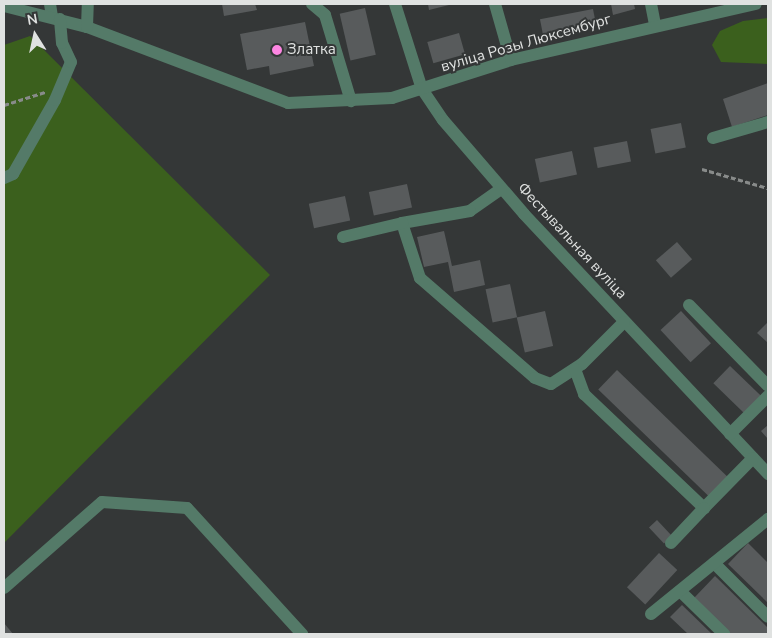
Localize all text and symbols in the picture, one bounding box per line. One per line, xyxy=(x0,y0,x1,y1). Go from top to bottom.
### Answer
text: N xyxy=(25,9,39,30)
north arrow xyxy=(10,10,60,60)
street label: вуліца Розы Люксембург xyxy=(439,10,613,76)
place label: Златка xyxy=(287,41,336,59)
marker: Златка xyxy=(271,44,283,56)
street label: Фестывальная вуліца xyxy=(514,179,630,303)

